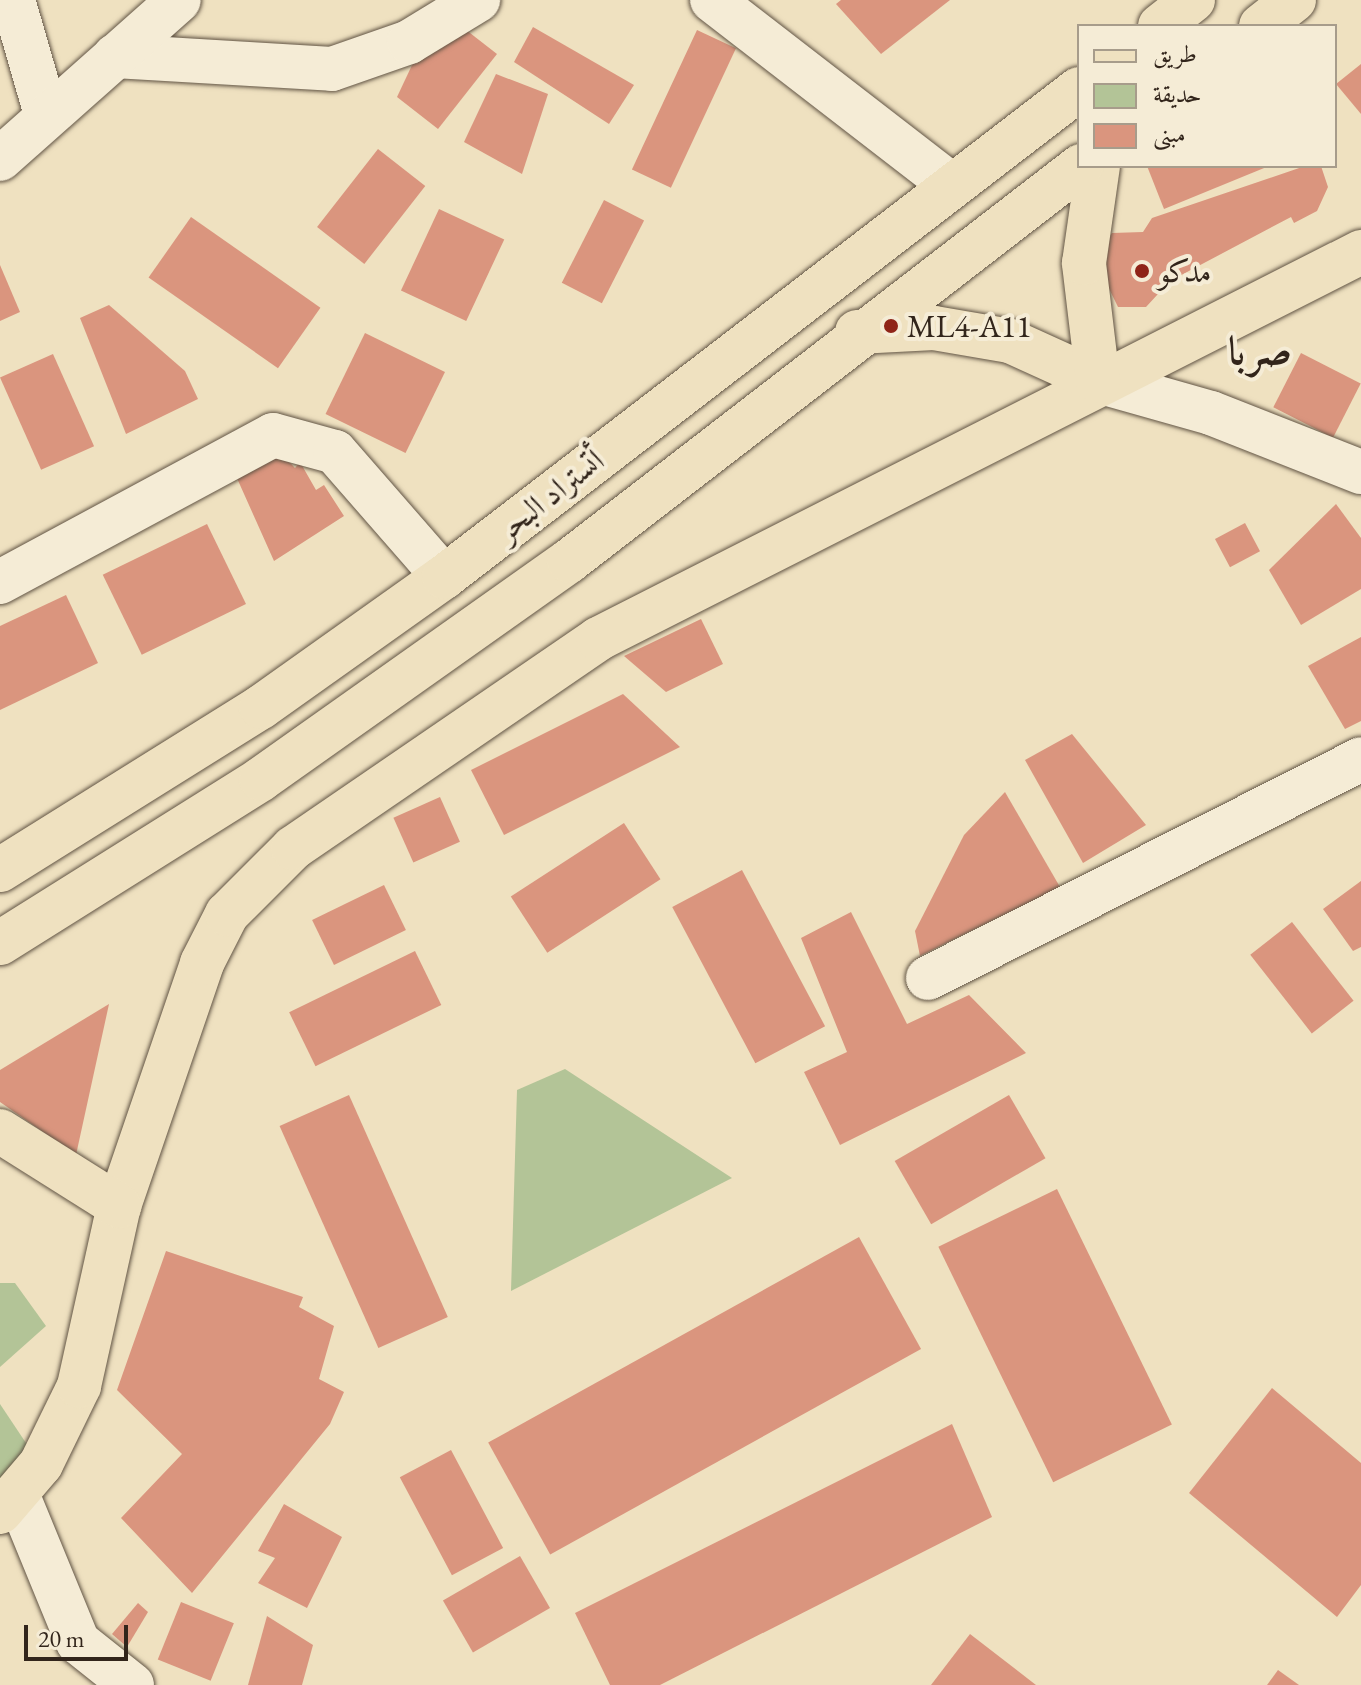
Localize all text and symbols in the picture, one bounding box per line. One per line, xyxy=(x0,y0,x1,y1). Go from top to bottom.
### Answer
legend xyxy=(1077,24,1337,168)
text: طريق xyxy=(1153,38,1197,69)
text: حديقة xyxy=(1153,78,1202,109)
text: مبنى xyxy=(1153,118,1186,149)
place label: مدكو xyxy=(1158,252,1211,290)
marker: مدكو xyxy=(1133,262,1151,280)
place label: ML4-A11 xyxy=(907,307,1032,345)
marker: ML4-A11 xyxy=(882,317,900,335)
district label: صربا xyxy=(1228,326,1292,374)
street label: أتستراد البحر xyxy=(488,441,612,549)
scale bar xyxy=(28,1609,132,1659)
text: 20 m xyxy=(38,1623,85,1654)

